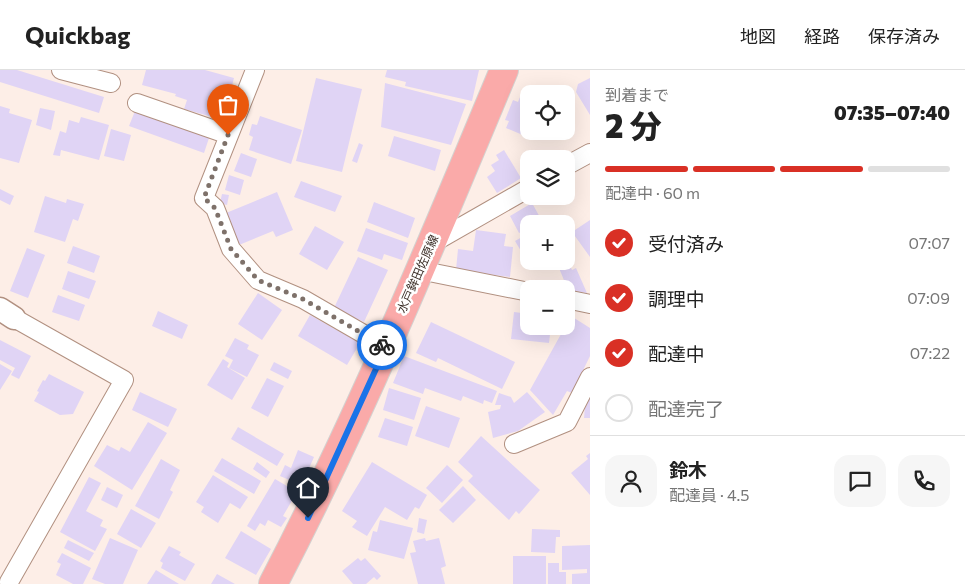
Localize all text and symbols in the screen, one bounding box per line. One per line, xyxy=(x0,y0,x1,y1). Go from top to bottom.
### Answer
text: Quickbag xyxy=(25,20,130,49)
text: 地図 xyxy=(740,25,776,47)
text: 経路 xyxy=(804,25,840,47)
text: 保存済み xyxy=(868,25,940,47)
pin xyxy=(207,84,249,135)
map controls xyxy=(520,85,575,335)
button: locate xyxy=(520,85,575,140)
text: 到着まで xyxy=(605,85,669,104)
icon: bag xyxy=(214,91,242,119)
text: 07:35–07:40 xyxy=(834,101,950,124)
text: 2 分 xyxy=(605,105,662,145)
button: layers xyxy=(520,150,575,205)
text: 配達中 · 60 m xyxy=(605,183,700,202)
button: + xyxy=(520,215,575,270)
icon: check xyxy=(605,229,633,257)
street label: 水戸鉾田佐原線 xyxy=(394,232,441,315)
text: 受付済み xyxy=(648,232,724,255)
text: 07:07 xyxy=(909,233,950,252)
button: − xyxy=(520,280,575,335)
icon: check xyxy=(605,284,633,312)
text: 調理中 xyxy=(648,287,705,310)
text: 07:09 xyxy=(907,288,950,307)
courier xyxy=(357,320,407,370)
icon: bike xyxy=(368,331,396,359)
icon: check xyxy=(605,339,633,367)
text: 配達中 xyxy=(648,342,705,365)
text: 07:22 xyxy=(910,343,950,362)
text: 配達完了 xyxy=(648,397,724,420)
button: person xyxy=(605,455,657,507)
button: chat xyxy=(834,455,886,507)
button: phone xyxy=(898,455,950,507)
text: 鈴木 xyxy=(669,458,707,481)
pin xyxy=(287,467,329,518)
icon: home xyxy=(294,474,322,502)
text: 配達員 · 4.5 xyxy=(669,485,749,504)

